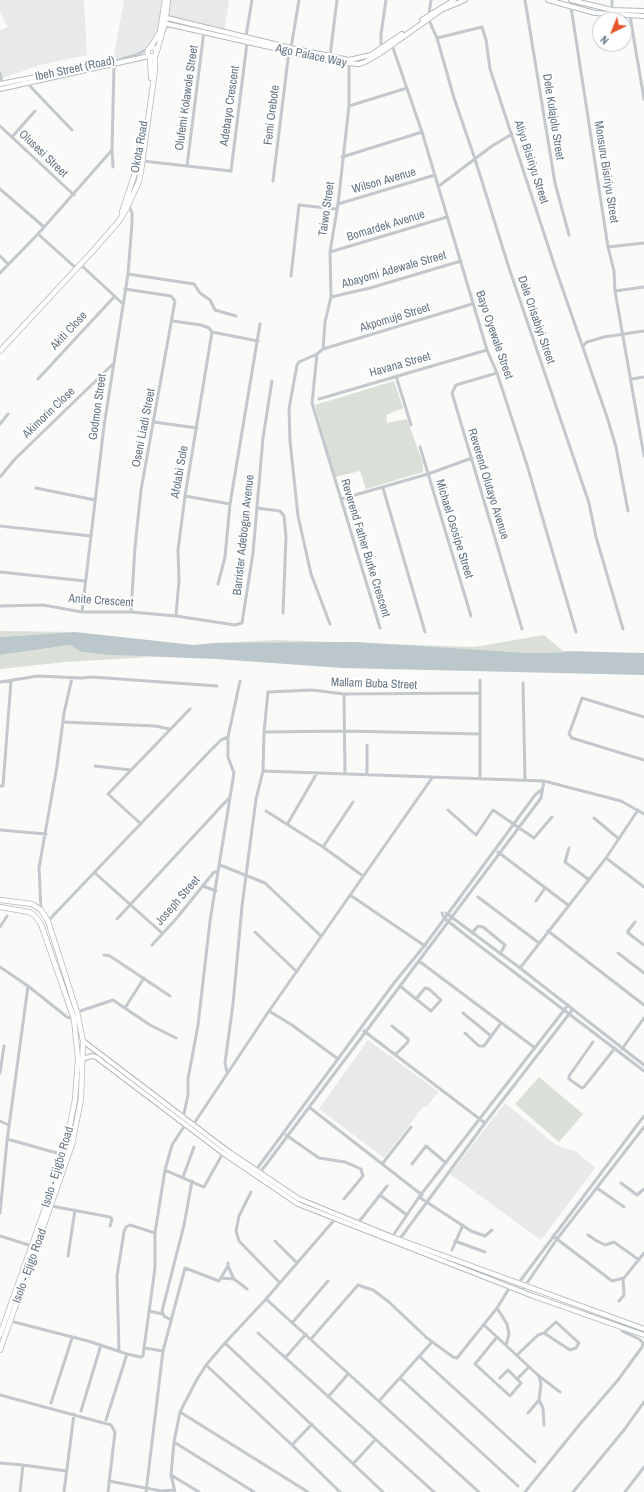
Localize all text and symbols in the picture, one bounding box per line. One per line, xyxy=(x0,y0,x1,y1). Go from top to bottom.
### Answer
north arrow xyxy=(592,12,632,52)
text: N xyxy=(597,33,612,47)
street label: Ago Palace Way xyxy=(274,41,348,71)
street label: Olufemi Kolawole Street xyxy=(172,44,202,152)
street label: Ibeh Street (Road) xyxy=(34,54,116,84)
street label: Adebayo Crescent xyxy=(217,65,243,147)
street label: Dele Kulajolu Street xyxy=(539,73,567,161)
street label: Femi Orebote xyxy=(261,84,283,146)
street label: Aliyu Bisiriyu Street xyxy=(511,118,551,206)
street label: Okota Road xyxy=(128,120,152,174)
street label: Monsuru Bisiriyu Street xyxy=(591,120,621,224)
street label: Olusesi Street xyxy=(16,127,70,181)
street label: Wilson Avenue xyxy=(350,165,418,197)
street label: Taiwo Street xyxy=(316,181,338,237)
street label: Bomardek Avenue xyxy=(345,207,427,245)
street label: Abayomi Adewale Street xyxy=(340,248,448,292)
street label: Dele Orisabiyi Street xyxy=(514,274,558,366)
street label: Bayo Oyewale Street xyxy=(472,289,516,381)
street label: Akpomuje Street xyxy=(358,300,432,336)
street label: Akiti Close xyxy=(48,309,90,353)
street label: Havana Street xyxy=(368,349,432,381)
street label: Godmon Street xyxy=(86,373,110,441)
street label: Akimorin Close xyxy=(20,384,78,442)
street label: Oseni Liadi Street xyxy=(129,387,159,469)
street label: Reverend Olutayo Avenue xyxy=(464,427,512,541)
street label: Afolabi Sole xyxy=(168,445,192,499)
street label: Barrister Adebogun Avenue xyxy=(231,474,257,596)
street label: Reverend Father Burke Crescent xyxy=(337,477,393,619)
street label: Michael Ososipe Street xyxy=(432,478,476,580)
street label: Anite Crescent xyxy=(68,592,134,610)
street label: Mallam Buba Street xyxy=(331,675,417,693)
street label: Joseph Street xyxy=(153,873,203,929)
street label: Isolo - Ejigbo Road xyxy=(39,1125,77,1209)
street label: Isolo - Ejigo Road xyxy=(10,1227,50,1305)

